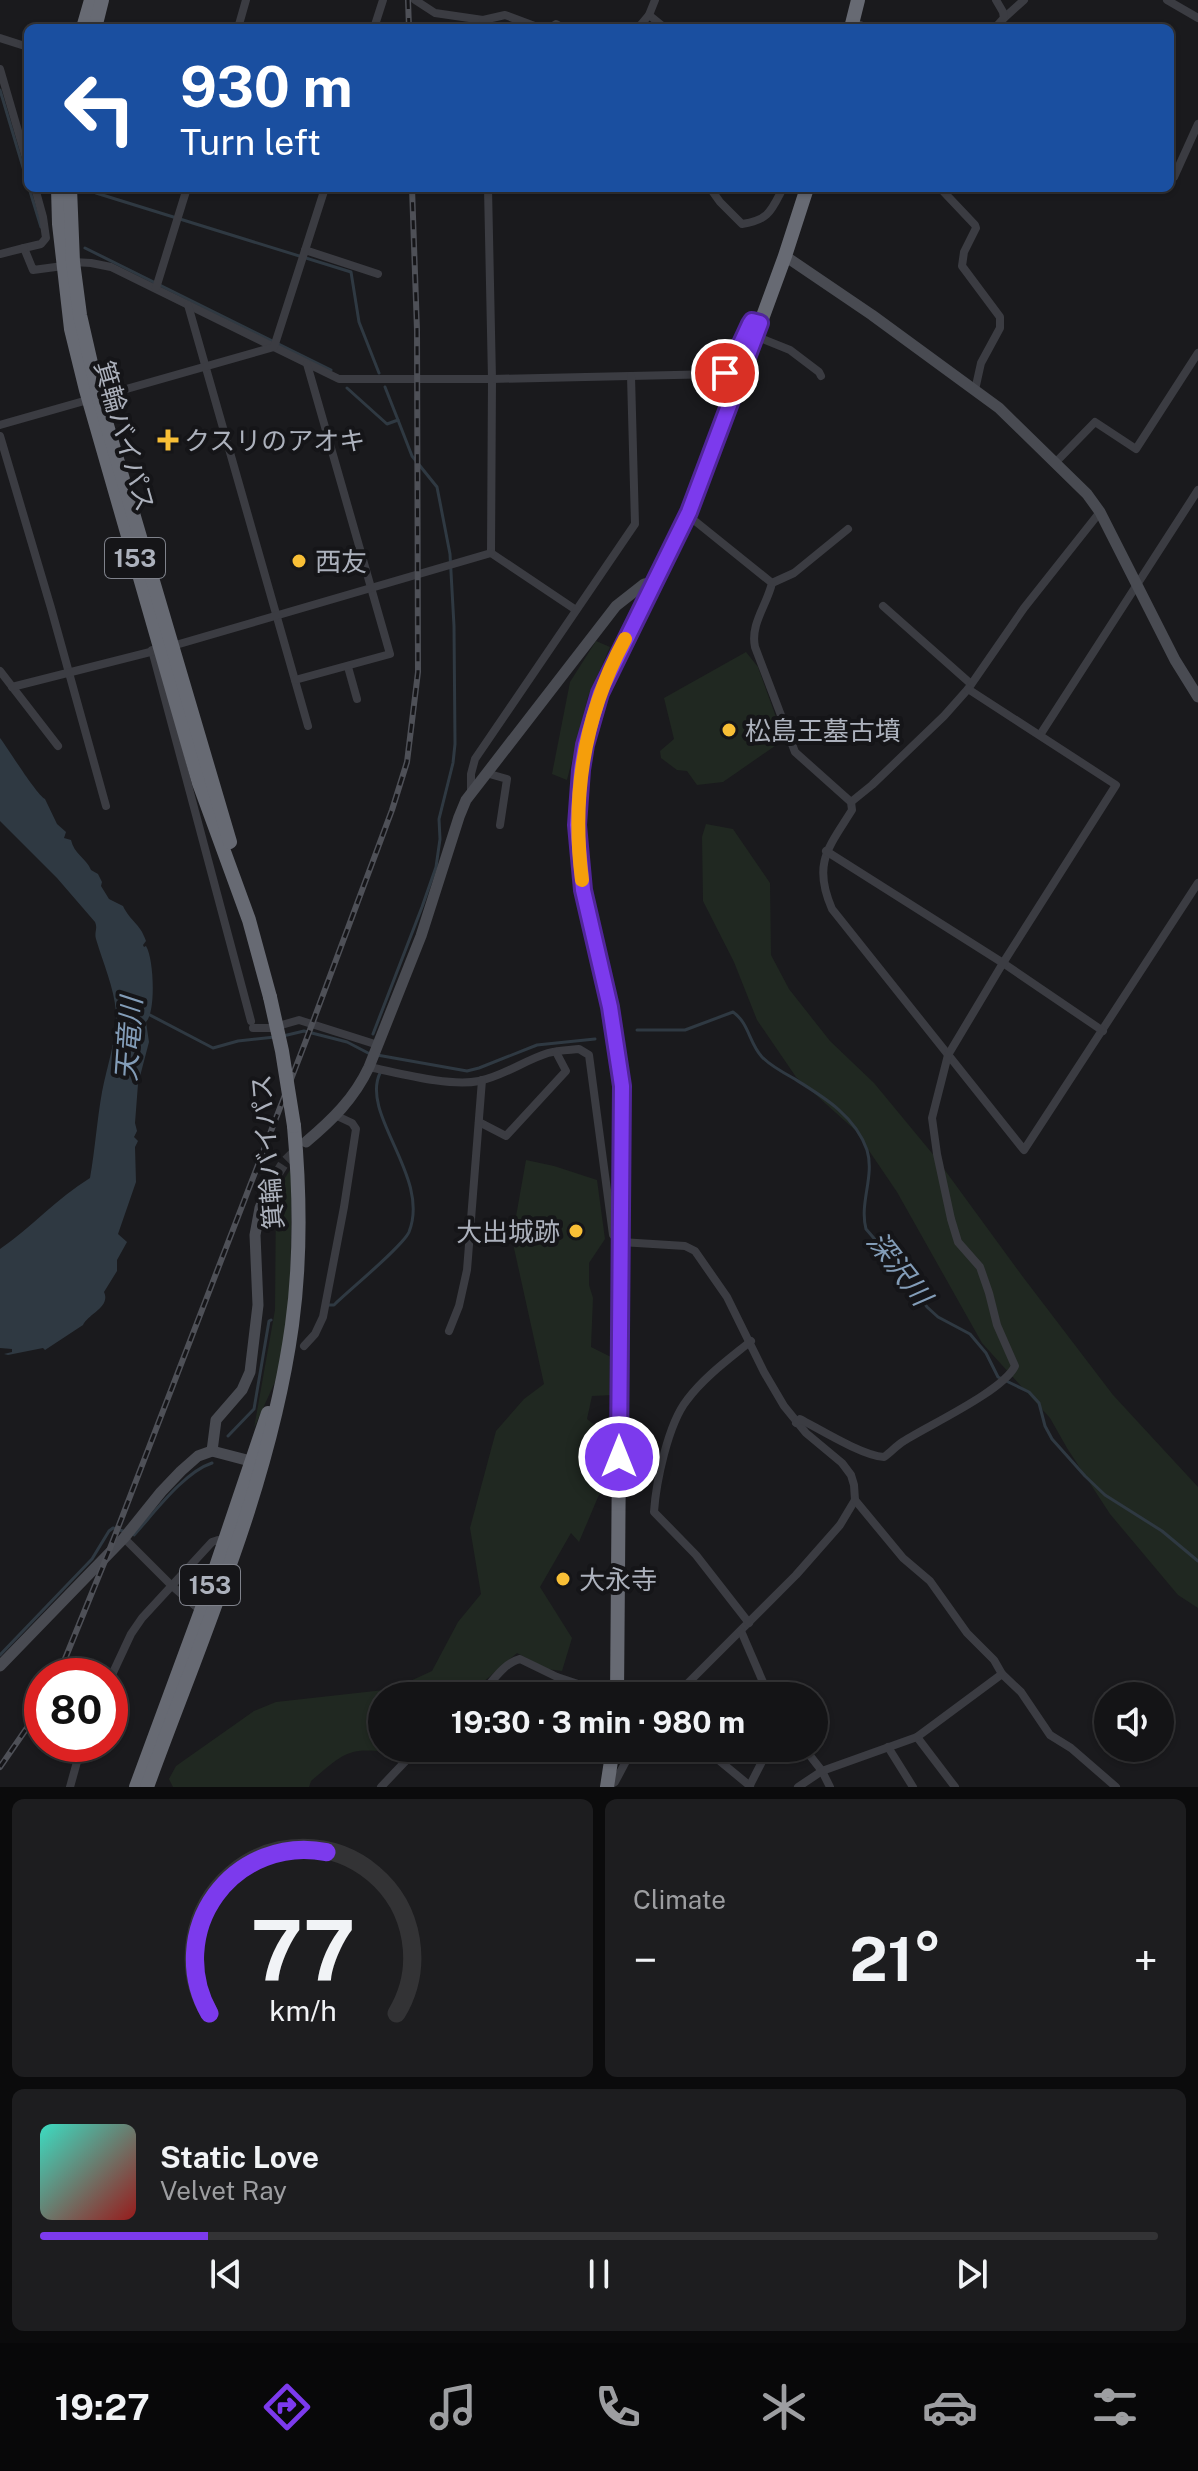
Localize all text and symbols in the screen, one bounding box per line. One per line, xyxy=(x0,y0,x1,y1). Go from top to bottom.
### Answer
text: 930 m xyxy=(180,54,353,120)
icon: left xyxy=(48,56,152,160)
text: Turn left xyxy=(180,121,321,163)
pin xyxy=(691,339,759,407)
icon: arrive xyxy=(703,351,747,395)
street label: 箕輪バイパス xyxy=(89,357,161,515)
place label: クスリのアオキ xyxy=(184,425,365,456)
marker: クスリのアオキ xyxy=(159,431,177,449)
road number: 153 xyxy=(105,538,165,578)
place label: 西友 xyxy=(315,546,367,577)
marker: 西友 xyxy=(290,552,308,570)
place label: 松島王墓古墳 xyxy=(745,715,901,746)
marker: 松島王墓古墳 xyxy=(720,721,738,739)
water label: 天竜川 xyxy=(109,993,148,1082)
street label: 箕輪バイパス xyxy=(245,1073,289,1231)
place label: 大出城跡 xyxy=(456,1216,560,1247)
marker: 大出城跡 xyxy=(567,1222,585,1240)
water label: 深沢川 xyxy=(861,1225,941,1314)
position arrow xyxy=(577,1415,661,1499)
place label: 大永寺 xyxy=(579,1564,657,1595)
road number: 153 xyxy=(180,1565,240,1605)
marker: 大永寺 xyxy=(554,1570,572,1588)
speed limit sign: 80 xyxy=(24,1658,128,1762)
map controls xyxy=(1094,1682,1174,1762)
button: sound xyxy=(1094,1682,1174,1762)
text: 19:30 · 3 min · 980 m xyxy=(451,1704,745,1740)
text: Climate xyxy=(633,1884,726,1915)
text: 77 xyxy=(250,1901,355,1999)
text: 21° xyxy=(849,1924,942,1995)
text: − xyxy=(633,1934,657,1986)
text: + xyxy=(1134,1934,1158,1986)
text: km/h xyxy=(269,1994,336,2027)
text: Static Love xyxy=(160,2139,319,2175)
text: Velvet Ray xyxy=(160,2175,287,2206)
icon: previous xyxy=(204,2252,248,2296)
icon: pause xyxy=(577,2252,621,2296)
icon: next xyxy=(950,2252,994,2296)
icon: directions xyxy=(259,2379,315,2435)
icon: music xyxy=(425,2379,481,2435)
icon: phone xyxy=(590,2379,646,2435)
icon: climate xyxy=(756,2379,812,2435)
icon: car xyxy=(922,2379,978,2435)
icon: filters xyxy=(1087,2379,1143,2435)
text: 19:27 xyxy=(55,2386,150,2428)

